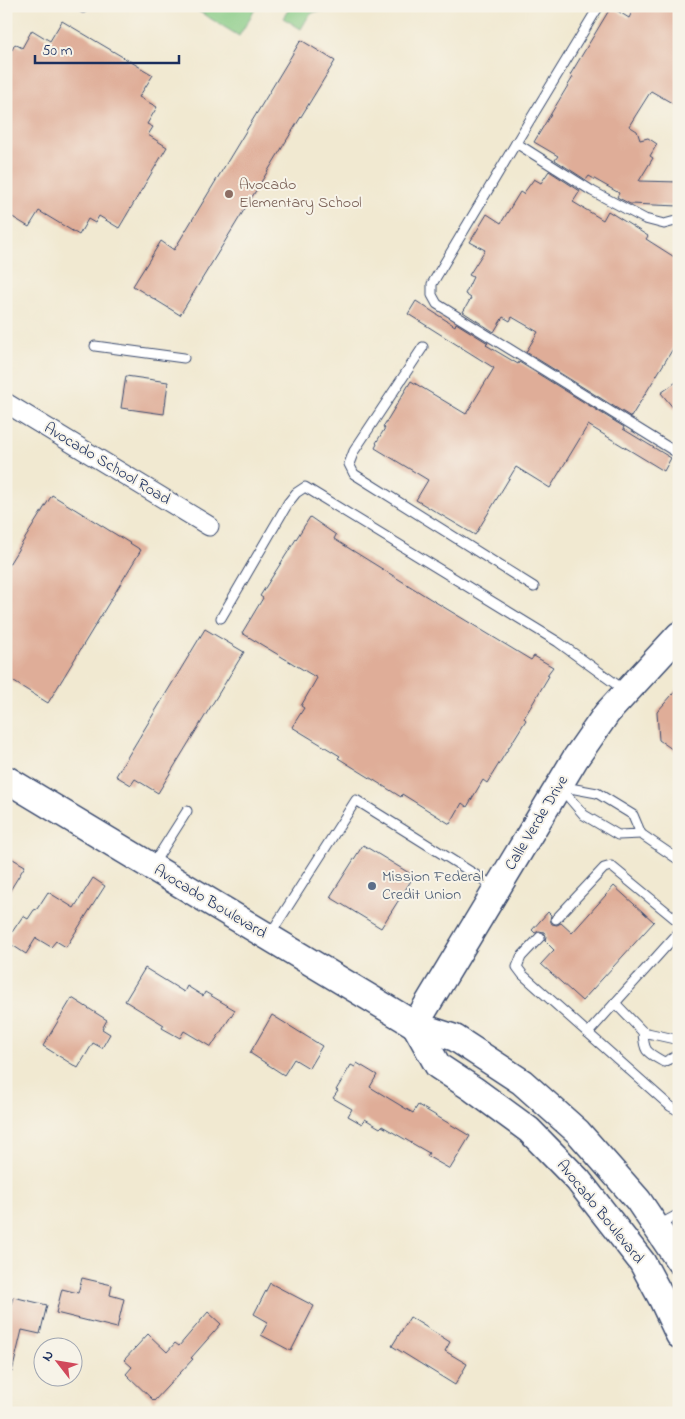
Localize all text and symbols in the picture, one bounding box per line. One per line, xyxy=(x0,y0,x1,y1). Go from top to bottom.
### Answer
scale bar xyxy=(35,32,179,64)
text: 50 m xyxy=(42,40,73,62)
place label: Avocado Elementary School xyxy=(239,173,362,215)
marker: Avocado Elementary School xyxy=(223,188,235,200)
street label: Avocado School Road xyxy=(39,417,175,511)
street label: Calle Verde Drive xyxy=(499,770,575,875)
street label: Avocado Boulevard xyxy=(149,859,271,945)
place label: Mission Federal Credit Union xyxy=(382,865,484,907)
marker: Mission Federal Credit Union xyxy=(366,880,378,892)
street label: Avocado Boulevard xyxy=(550,1155,650,1269)
north arrow xyxy=(32,1336,82,1386)
text: N xyxy=(37,1347,60,1366)

